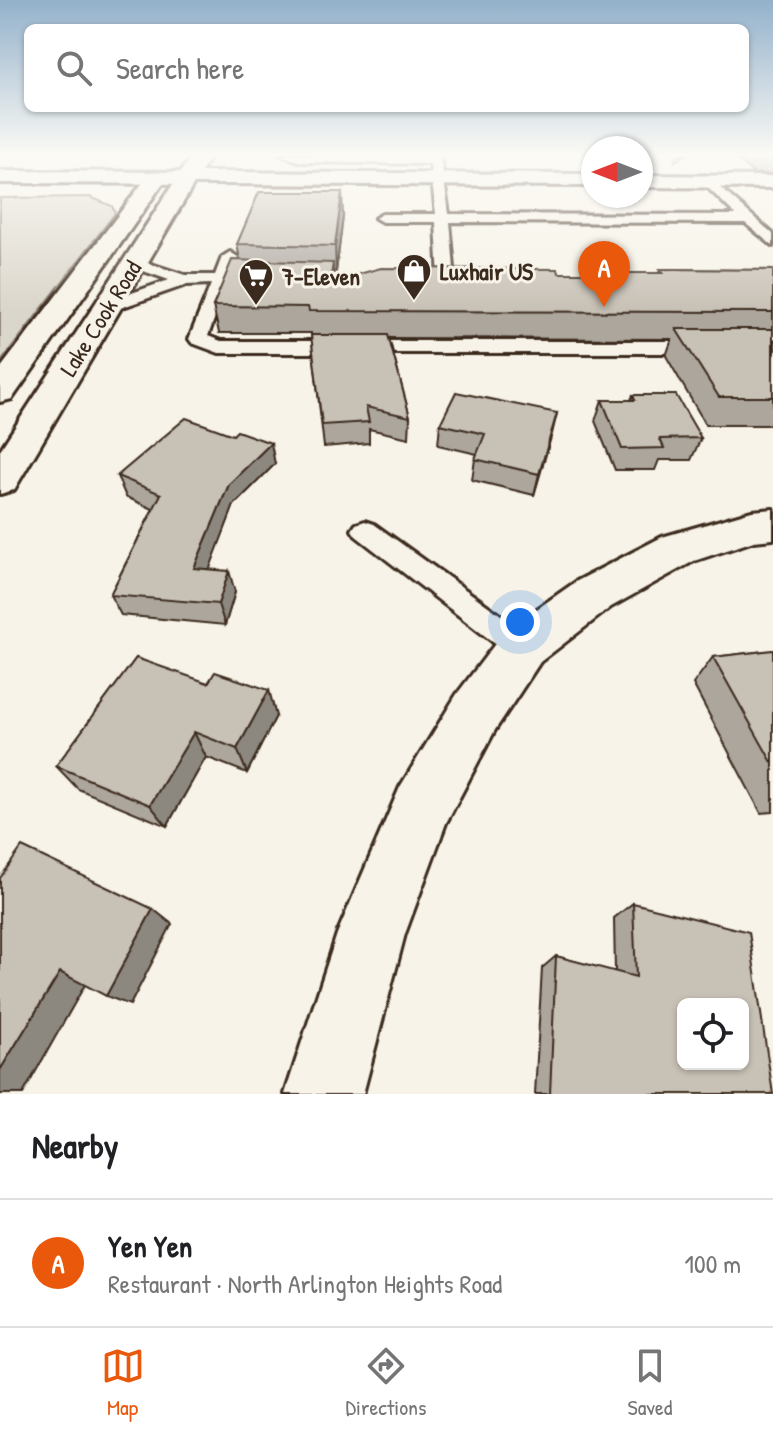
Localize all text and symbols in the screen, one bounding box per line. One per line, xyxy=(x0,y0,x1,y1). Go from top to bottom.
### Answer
search box xyxy=(24,24,749,112)
icon: search xyxy=(52,46,96,90)
text: Search here xyxy=(116,48,244,88)
north arrow xyxy=(581,136,653,208)
pin: A xyxy=(578,241,630,307)
shop icon: Luxhair US xyxy=(395,252,433,302)
street label: Lake Cook Road xyxy=(52,254,148,382)
place label: Luxhair US xyxy=(440,255,533,287)
supermarket icon: 7-Eleven xyxy=(237,257,275,307)
place label: 7-Eleven xyxy=(281,260,360,292)
your location xyxy=(500,602,540,642)
map controls xyxy=(677,998,749,1070)
button: locate xyxy=(677,998,749,1070)
text: Nearby xyxy=(32,1123,118,1169)
text: Yen Yen xyxy=(108,1226,192,1266)
text: A xyxy=(52,1246,64,1281)
text: 100 m xyxy=(685,1246,741,1281)
text: Restaurant · North Arlington Heights Road xyxy=(108,1266,502,1301)
tab: Map xyxy=(101,1344,145,1422)
tab: Directions xyxy=(346,1344,427,1422)
tab: Saved xyxy=(628,1344,672,1422)

